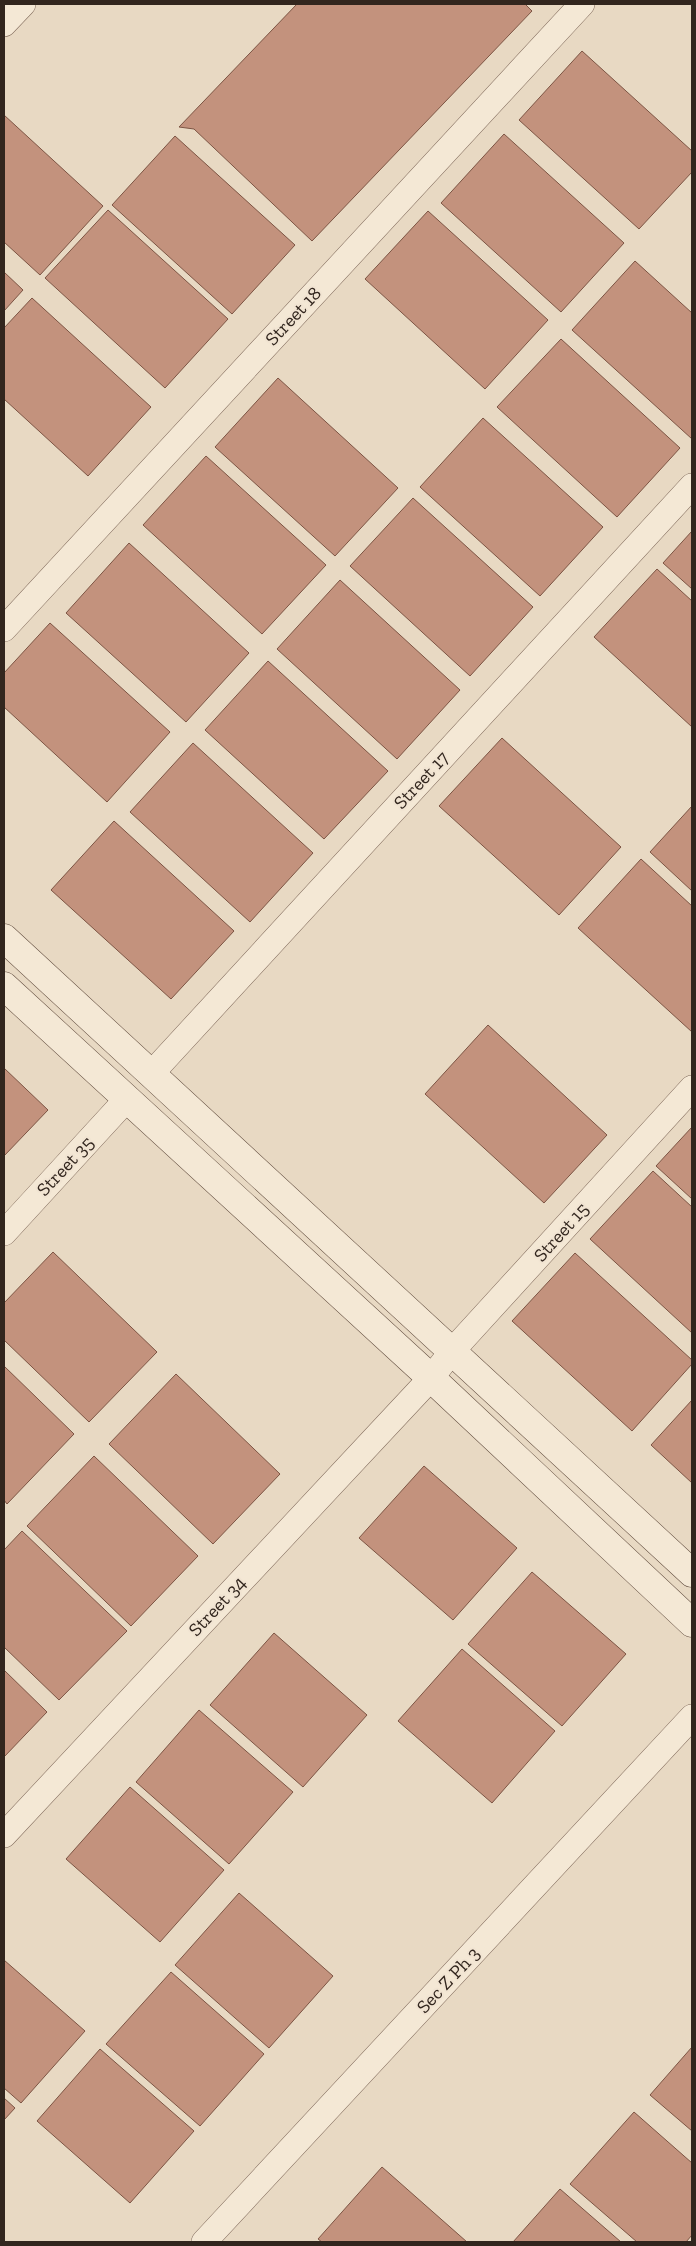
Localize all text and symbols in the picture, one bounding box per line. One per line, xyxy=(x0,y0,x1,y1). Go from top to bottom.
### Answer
street label: Street 18 xyxy=(260,282,326,350)
street label: Street 17 xyxy=(389,746,453,814)
street label: Street 35 xyxy=(32,1131,98,1201)
street label: Street 15 xyxy=(529,1198,593,1266)
street label: Street 34 xyxy=(183,1571,251,1641)
street label: Sec Z Ph 3 xyxy=(411,1942,485,2018)

